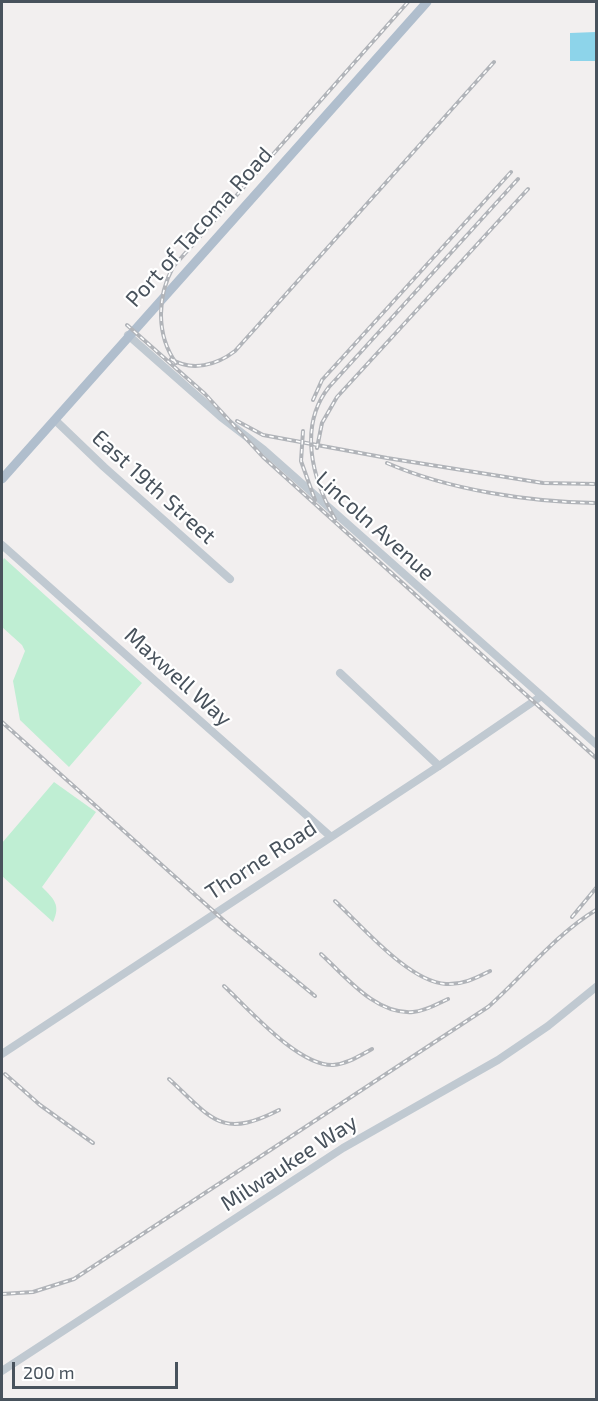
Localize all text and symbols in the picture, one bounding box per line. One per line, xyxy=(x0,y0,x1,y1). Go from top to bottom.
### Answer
street label: Port of Tacoma Road xyxy=(120,142,278,312)
street label: East 19th Street xyxy=(87,425,221,549)
street label: Lincoln Avenue xyxy=(310,466,440,586)
street label: Maxwell Way xyxy=(119,622,237,732)
street label: Thorne Road xyxy=(201,814,321,906)
street label: Milwaukee Way xyxy=(216,1109,362,1217)
scale bar xyxy=(15,1350,182,1388)
text: 200 m xyxy=(23,1361,75,1383)

